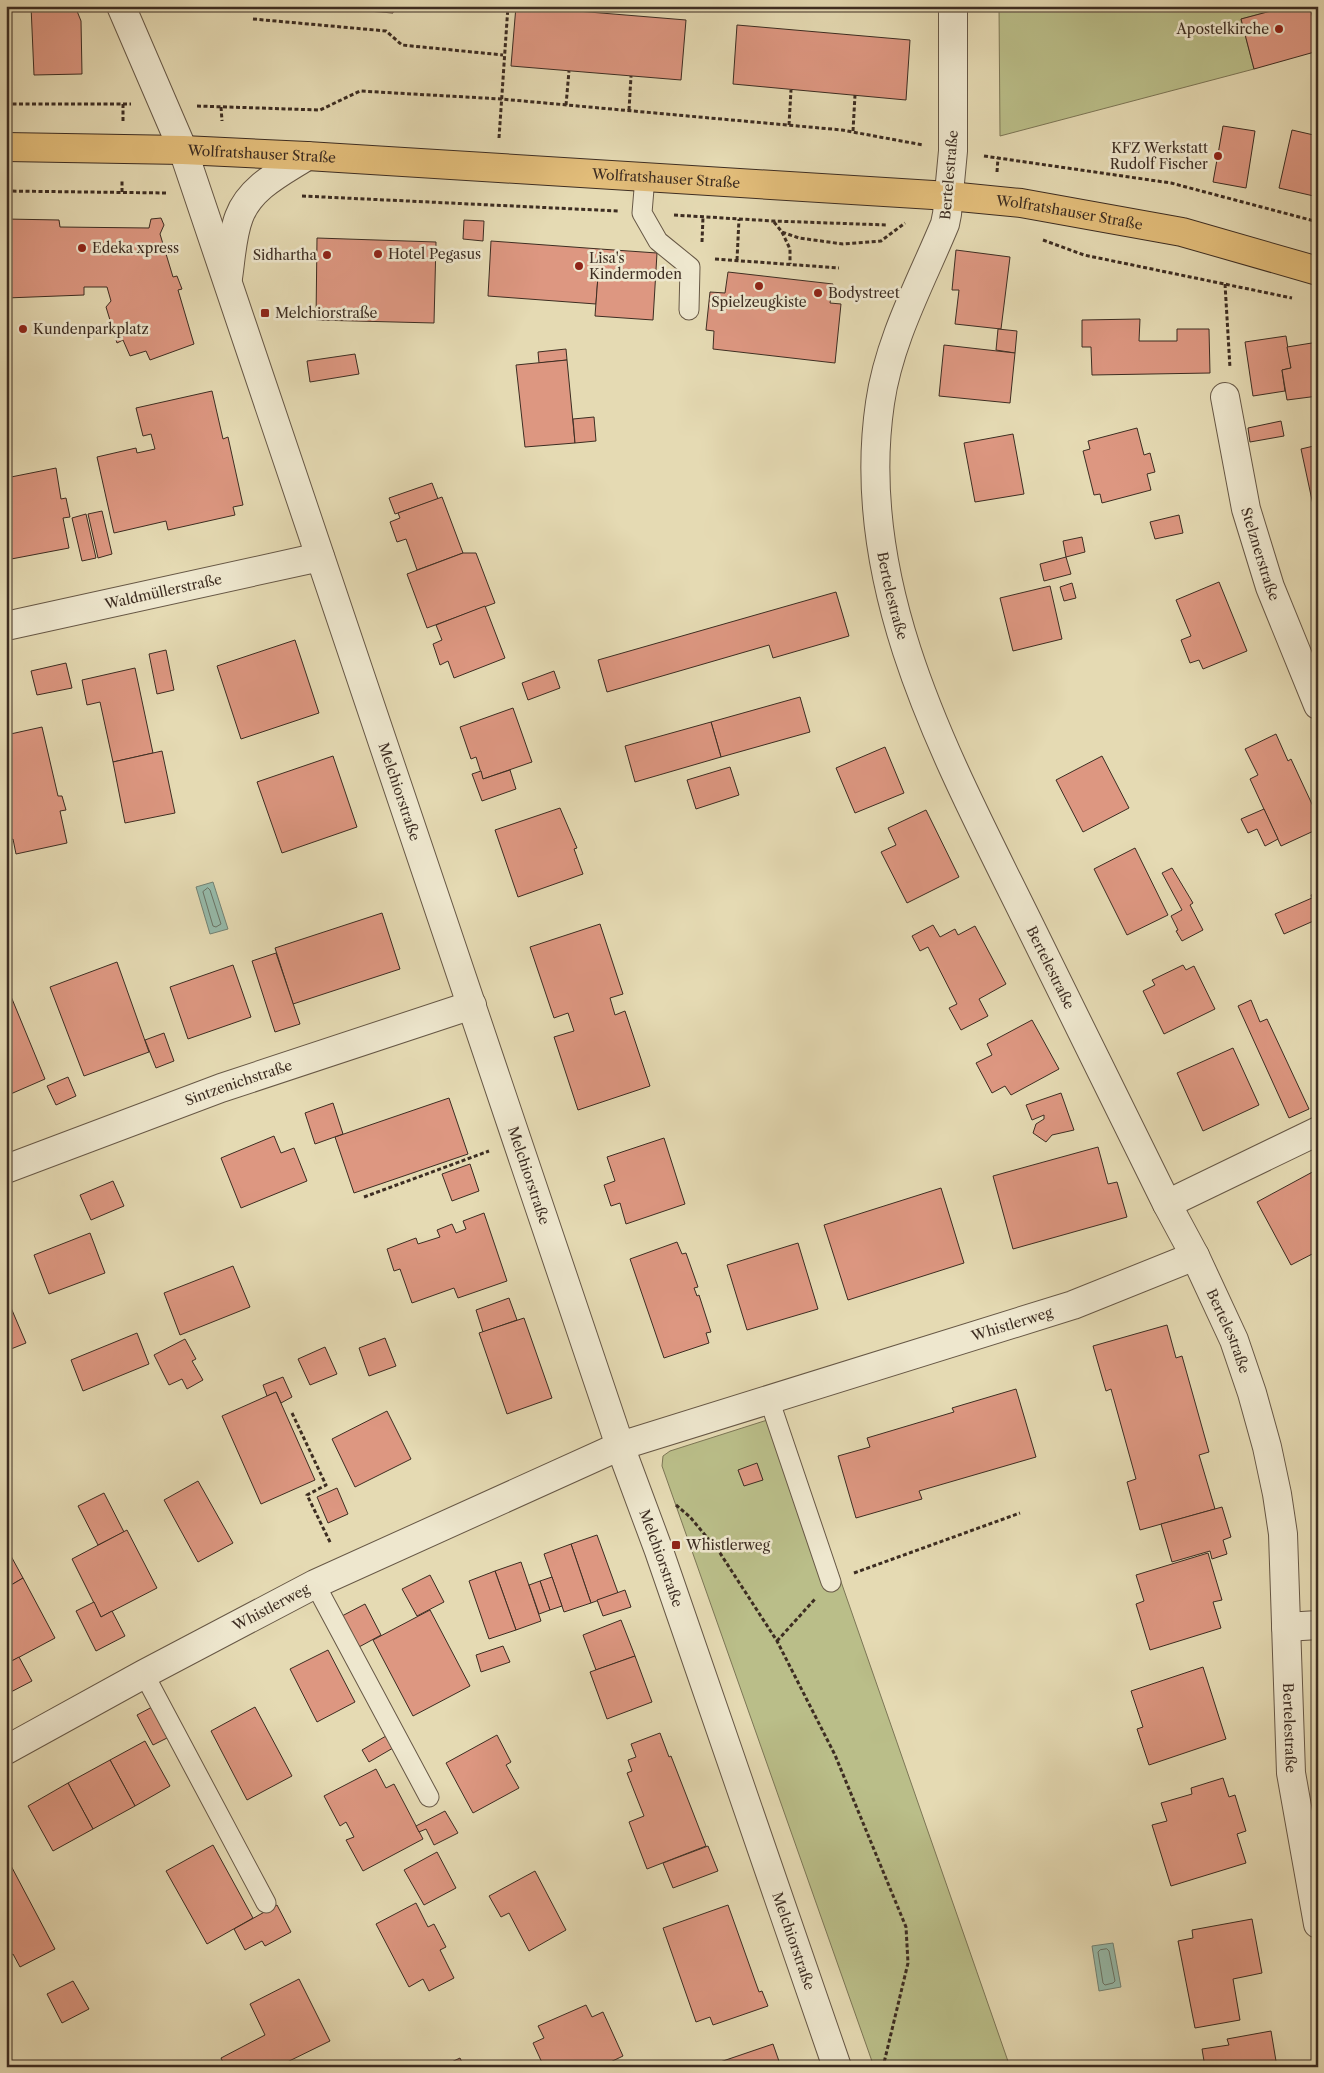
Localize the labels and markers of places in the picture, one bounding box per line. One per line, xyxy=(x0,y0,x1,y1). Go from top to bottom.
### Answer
place label: Apostelkirche xyxy=(1175,20,1269,38)
marker: Apostelkirche xyxy=(1273,23,1285,35)
place label: KFZ Werkstatt Rudolf Fischer xyxy=(1110,139,1208,173)
marker: KFZ Werkstatt Rudolf Fischer xyxy=(1212,150,1224,162)
place label: Edeka xpress xyxy=(92,239,179,257)
marker: Edeka xpress xyxy=(76,242,88,254)
place label: Hotel Pegasus xyxy=(388,245,481,263)
place label: Sidhartha xyxy=(253,246,318,264)
marker: Hotel Pegasus xyxy=(372,248,384,260)
marker: Sidhartha xyxy=(321,249,333,261)
place label: Lisa's Kindermoden xyxy=(589,249,682,283)
marker: Lisa's Kindermoden xyxy=(573,260,585,272)
marker: Spielzeugkiste xyxy=(753,280,765,292)
place label: Bodystreet xyxy=(828,284,900,302)
marker: Bodystreet xyxy=(812,287,824,299)
place label: Spielzeugkiste xyxy=(711,293,807,311)
place label: Melchiorstraße xyxy=(275,304,378,322)
marker: Melchiorstraße xyxy=(259,307,271,319)
place label: Kundenparkplatz xyxy=(33,320,149,338)
marker: Kundenparkplatz xyxy=(17,323,29,335)
place label: Whistlerweg xyxy=(685,1536,771,1554)
marker: Whistlerweg xyxy=(670,1539,682,1551)

